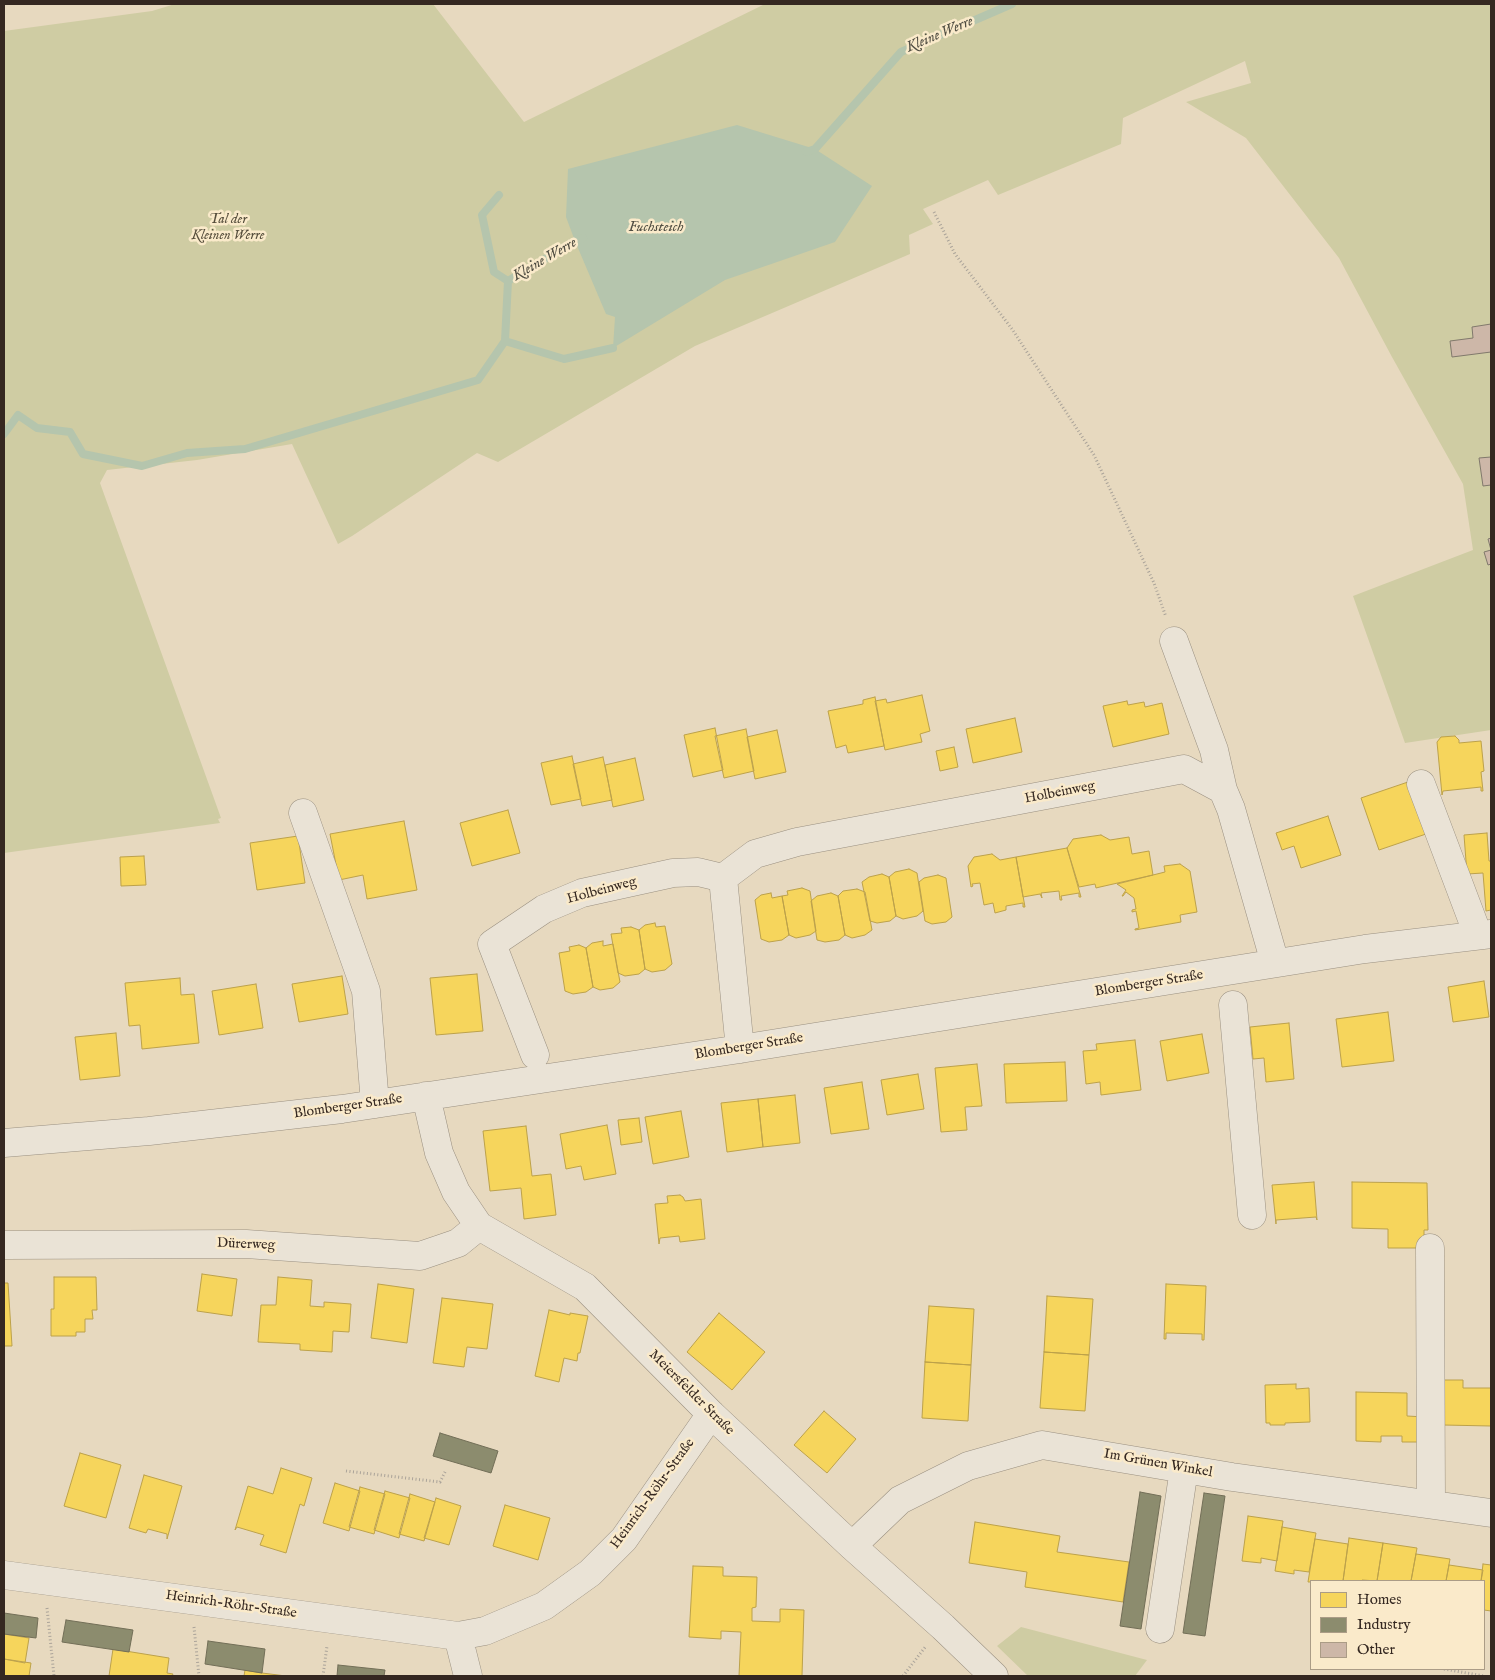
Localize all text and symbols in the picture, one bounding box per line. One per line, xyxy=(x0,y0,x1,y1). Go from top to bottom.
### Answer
water label: Kleine Werre xyxy=(904,13,976,57)
park label: Tal der Kleinen Werre xyxy=(192,212,264,244)
water label: Fuchsteich xyxy=(628,219,684,237)
water label: Kleine Werre xyxy=(510,234,580,286)
street label: Holbeinweg xyxy=(1023,778,1097,808)
street label: Holbeinweg xyxy=(565,874,639,908)
street label: Blomberger Straße xyxy=(1094,967,1204,1001)
street label: Blomberger Straße xyxy=(694,1030,804,1064)
street label: Blomberger Straße xyxy=(293,1091,403,1123)
street label: Dürerweg xyxy=(217,1236,275,1254)
street label: Meiersfelder Straße xyxy=(645,1347,737,1439)
street label: Heinrich-Röhr-Straße xyxy=(607,1436,699,1552)
street label: Im Grünen Winkel xyxy=(1102,1446,1214,1482)
legend xyxy=(1310,1580,1485,1670)
street label: Heinrich-Röhr-Straße xyxy=(164,1587,298,1623)
text: Homes xyxy=(1357,1590,1401,1609)
text: Industry xyxy=(1357,1615,1411,1634)
text: Other xyxy=(1357,1640,1395,1659)

